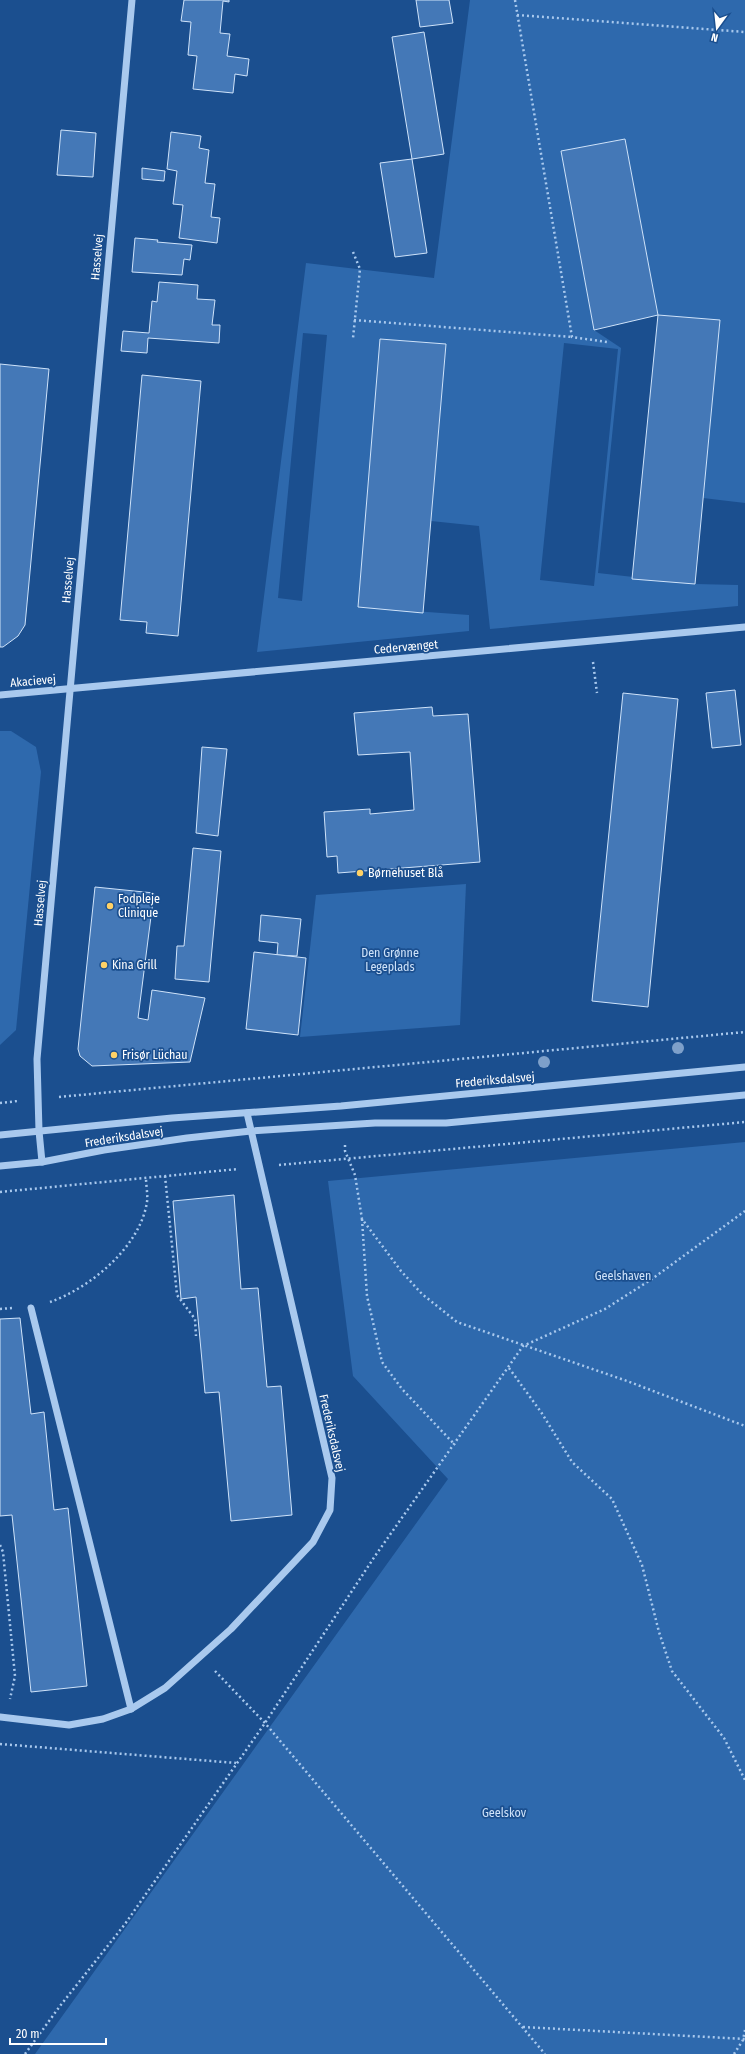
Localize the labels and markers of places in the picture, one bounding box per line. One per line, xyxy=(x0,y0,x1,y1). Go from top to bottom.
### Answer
place label: Børnehuset Blå xyxy=(368,866,443,880)
marker: Børnehuset Blå xyxy=(355,868,365,878)
place label: Fodpleje Clinique xyxy=(118,892,160,920)
marker: Fodpleje Clinique xyxy=(105,901,115,911)
place label: Kina Grill xyxy=(112,958,157,972)
marker: Kina Grill xyxy=(99,960,109,970)
place label: Frisør Lüchau xyxy=(122,1048,188,1062)
marker: Frisør Lüchau xyxy=(109,1050,119,1060)

